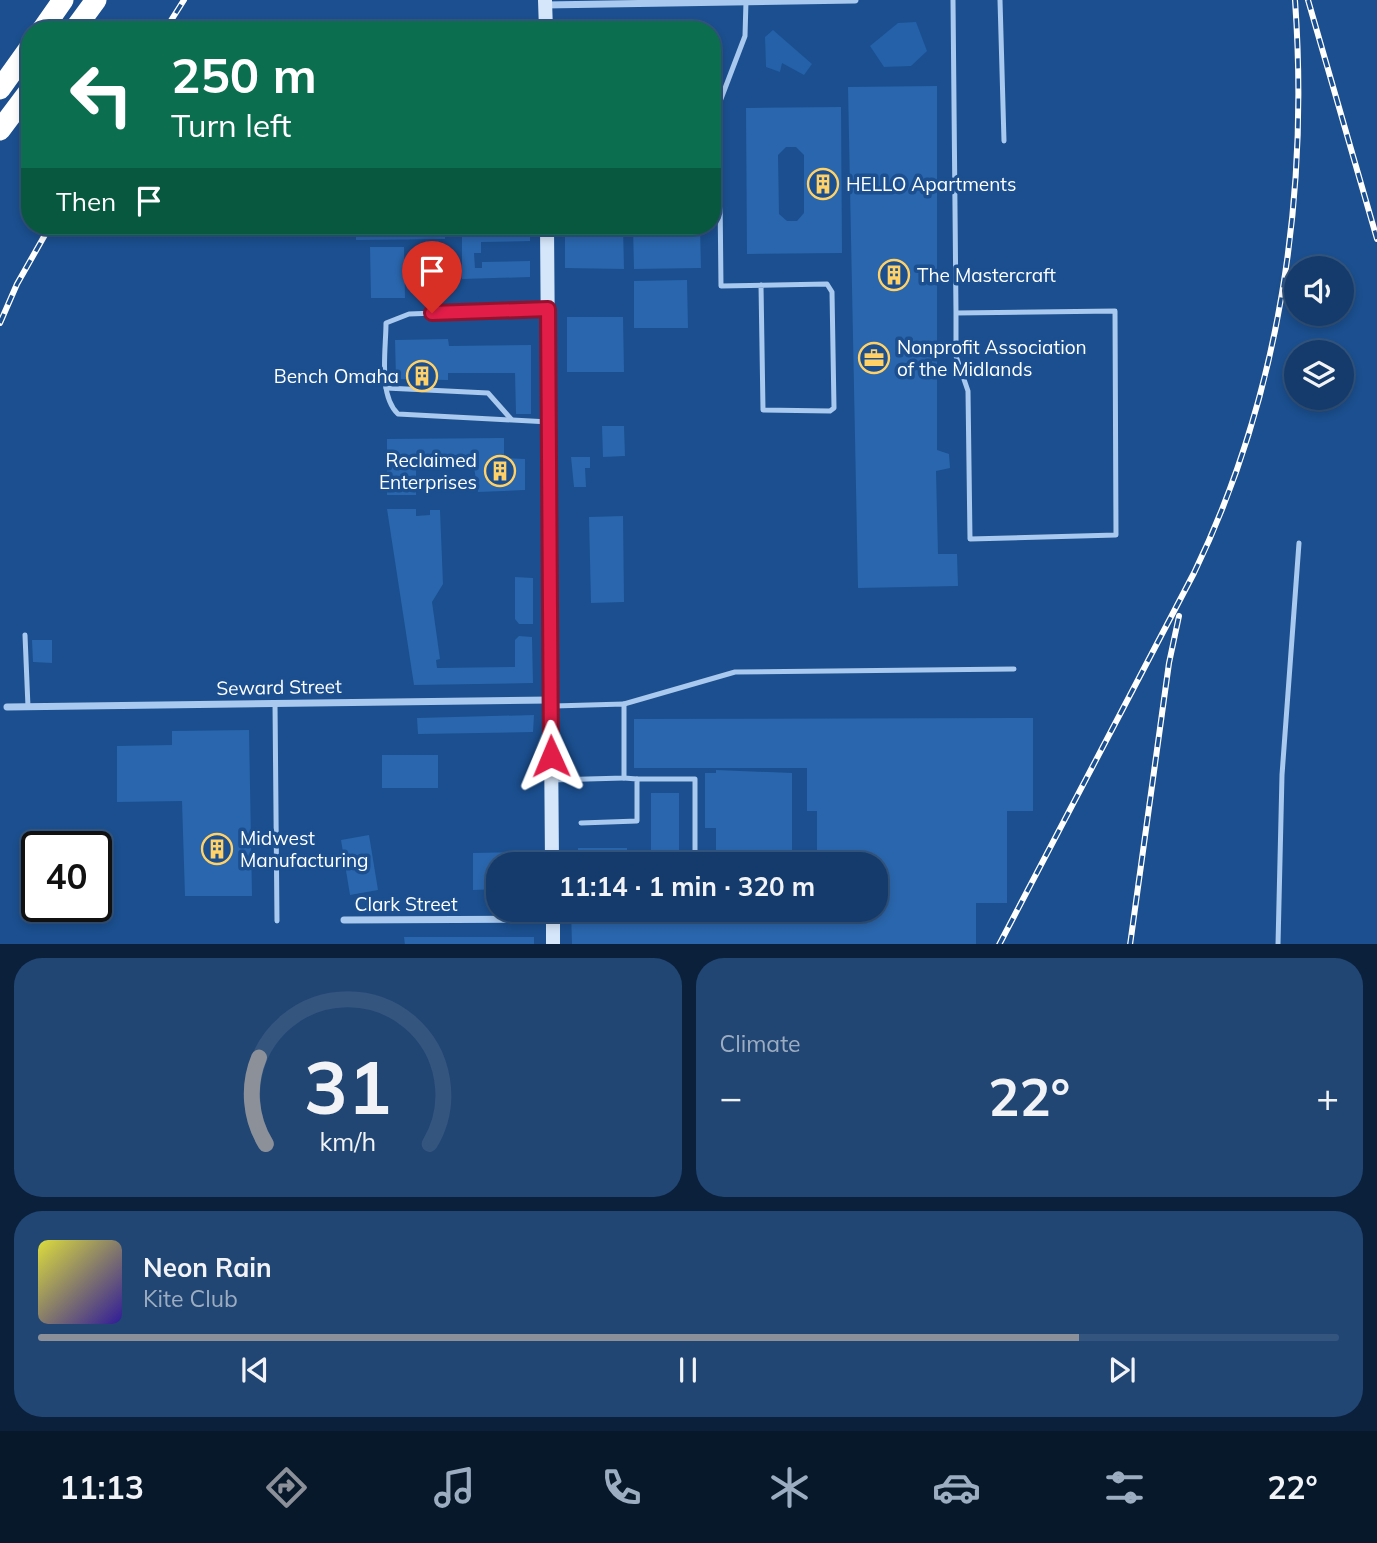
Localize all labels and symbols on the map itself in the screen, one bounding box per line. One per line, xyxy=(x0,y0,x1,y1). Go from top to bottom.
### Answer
building icon: HELLO Apartments xyxy=(806,167,840,201)
place label: HELLO Apartments xyxy=(846,172,1016,196)
pin xyxy=(402,241,462,313)
building icon: The Mastercraft xyxy=(877,258,911,292)
place label: The Mastercraft xyxy=(917,263,1056,287)
place label: Nonprofit Association of the Midlands xyxy=(897,335,1087,381)
office icon: Nonprofit Association of the Midlands xyxy=(857,341,891,375)
building icon: Bench Omaha xyxy=(405,359,439,393)
place label: Bench Omaha xyxy=(274,364,399,388)
place label: Reclaimed Enterprises xyxy=(379,448,477,494)
building icon: Reclaimed Enterprises xyxy=(483,454,517,488)
street label: Seward Street xyxy=(216,674,342,700)
position arrow xyxy=(514,719,588,793)
place label: Midwest Manufacturing xyxy=(240,826,369,872)
speed limit sign: 40 xyxy=(21,831,112,922)
building icon: Midwest Manufacturing xyxy=(200,832,234,866)
street label: Clark Street xyxy=(354,892,458,916)

